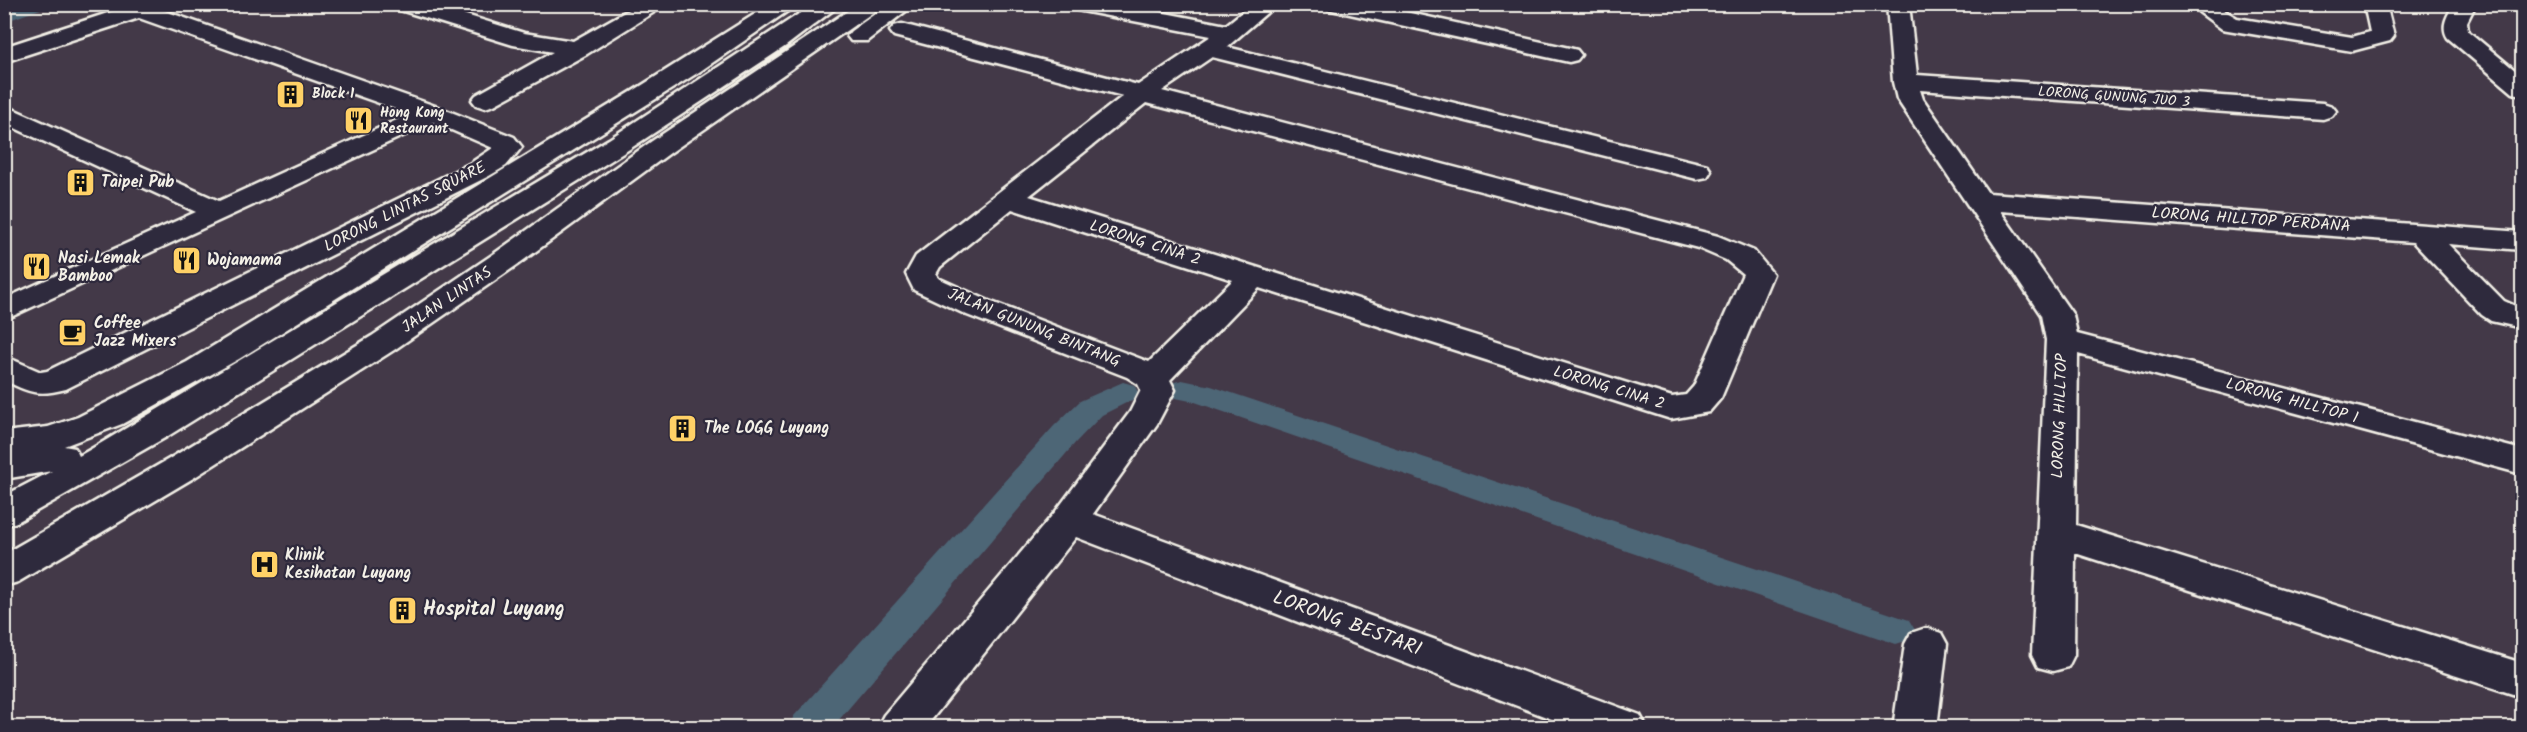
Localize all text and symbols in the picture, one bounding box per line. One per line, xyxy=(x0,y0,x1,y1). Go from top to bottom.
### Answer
building icon: Block 1 xyxy=(275,78,307,110)
street label: LORONG GUNUNG JUO 3 xyxy=(2037,81,2191,113)
place label: Block 1 xyxy=(312,83,355,105)
place label: Hong Kong Restaurant xyxy=(380,102,449,140)
restaurant icon: Hong Kong Restaurant xyxy=(343,105,375,137)
street label: LORONG LINTAS SQUARE xyxy=(319,155,491,259)
building icon: Taipei Pub xyxy=(64,166,96,198)
place label: Taipei Pub xyxy=(101,170,174,195)
street label: LORONG HILLTOP PERDANA xyxy=(2151,201,2352,239)
street label: LORONG CINA 2 xyxy=(1086,213,1204,273)
restaurant icon: Wojamama xyxy=(170,244,202,276)
place label: Nasi Lemak Bamboo xyxy=(58,246,141,289)
place label: Wojamama xyxy=(207,248,282,273)
restaurant icon: Nasi Lemak Bamboo xyxy=(21,251,53,283)
street label: JALAN LINTAS xyxy=(397,260,498,340)
street label: JALAN GUNUNG BINTANG xyxy=(944,282,1124,374)
place label: Coffee Jazz Mixers xyxy=(94,311,177,354)
cafe icon: Coffee Jazz Mixers xyxy=(57,316,89,348)
street label: LORONG HILLTOP xyxy=(2045,353,2075,479)
street label: LORONG CINA 2 xyxy=(1550,359,1668,417)
street label: LORONG HILLTOP 1 xyxy=(2223,371,2361,431)
building icon: The LOGG Luyang xyxy=(667,412,699,444)
place label: The LOGG Luyang xyxy=(704,416,829,441)
place label: Klinik Kesihatan Luyang xyxy=(285,543,411,586)
hospital icon: Klinik Kesihatan Luyang xyxy=(248,548,280,580)
street label: LORONG BESTARI xyxy=(1268,582,1426,666)
building icon: Hospital Luyang xyxy=(386,594,418,626)
place label: Hospital Luyang xyxy=(423,594,565,626)

